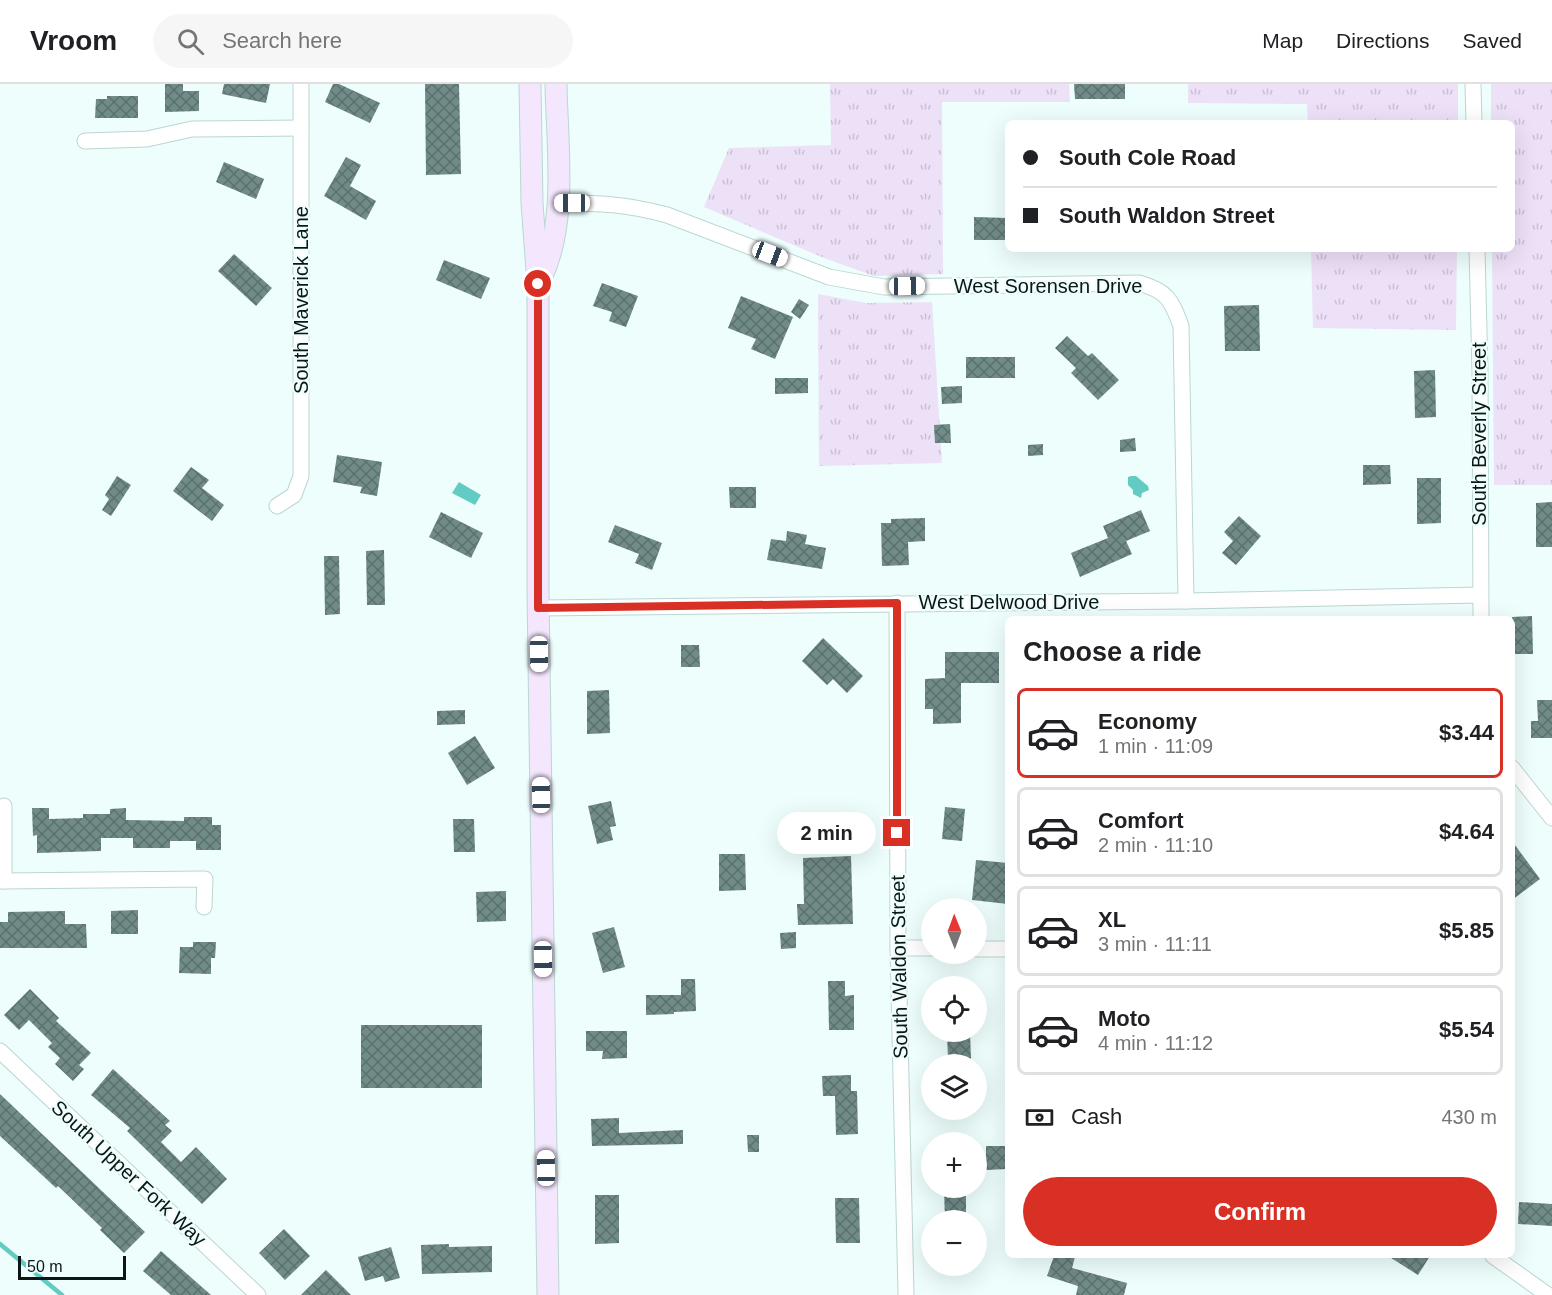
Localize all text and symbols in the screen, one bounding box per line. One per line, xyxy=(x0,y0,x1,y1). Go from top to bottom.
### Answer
search box xyxy=(153,14,573,68)
text: Vroom xyxy=(30,25,117,56)
icon: search xyxy=(174,25,207,58)
text: Search here xyxy=(222,28,342,53)
text: Map xyxy=(1262,29,1303,52)
text: Directions xyxy=(1336,29,1429,52)
text: Saved xyxy=(1462,29,1522,52)
text: South Cole Road xyxy=(1059,145,1236,170)
car xyxy=(554,194,590,212)
text: South Waldon Street xyxy=(1059,203,1275,228)
street label: South Maverick Lane xyxy=(290,206,312,394)
car xyxy=(750,239,790,269)
route start xyxy=(524,270,551,297)
street label: West Sorensen Drive xyxy=(954,275,1142,297)
car xyxy=(889,277,925,295)
street label: South Beverly Street xyxy=(1468,342,1490,526)
street label: West Delwood Drive xyxy=(919,591,1099,613)
car xyxy=(530,636,548,672)
text: Choose a ride xyxy=(1023,637,1202,667)
icon: car xyxy=(1026,706,1080,760)
text: Economy xyxy=(1098,709,1197,734)
text: $3.44 xyxy=(1439,720,1494,745)
text: 1 min · 11:09 xyxy=(1098,735,1213,757)
car xyxy=(532,777,550,813)
icon: car xyxy=(1026,805,1080,859)
text: Comfort xyxy=(1098,808,1184,833)
callout: 2 min xyxy=(777,812,876,854)
route end xyxy=(883,819,910,846)
text: $4.64 xyxy=(1439,819,1494,844)
text: 2 min xyxy=(800,822,853,844)
text: 2 min · 11:10 xyxy=(1098,834,1213,856)
street label: South Waldon Street xyxy=(886,874,912,1059)
north arrow xyxy=(921,898,987,964)
map controls xyxy=(921,898,987,1276)
icon: car xyxy=(1026,904,1080,958)
text: XL xyxy=(1098,907,1126,932)
text: $5.85 xyxy=(1439,918,1494,943)
text: 3 min · 11:11 xyxy=(1098,933,1212,955)
car xyxy=(534,941,552,977)
button: locate xyxy=(921,976,987,1042)
icon: car xyxy=(1026,1003,1080,1057)
text: Moto xyxy=(1098,1006,1151,1031)
text: $5.54 xyxy=(1439,1017,1494,1042)
text: 4 min · 11:12 xyxy=(1098,1032,1213,1054)
button: layers xyxy=(921,1054,987,1120)
street label: South Upper Fork Way xyxy=(47,1096,211,1250)
icon: cash xyxy=(1023,1101,1056,1134)
text: Cash xyxy=(1071,1104,1122,1129)
text: 430 m xyxy=(1441,1106,1497,1128)
button: + xyxy=(921,1132,987,1198)
car xyxy=(537,1150,555,1186)
button: Confirm xyxy=(1023,1177,1497,1246)
button: − xyxy=(921,1210,987,1276)
scale bar xyxy=(18,1253,126,1280)
text: 50 m xyxy=(27,1258,63,1275)

